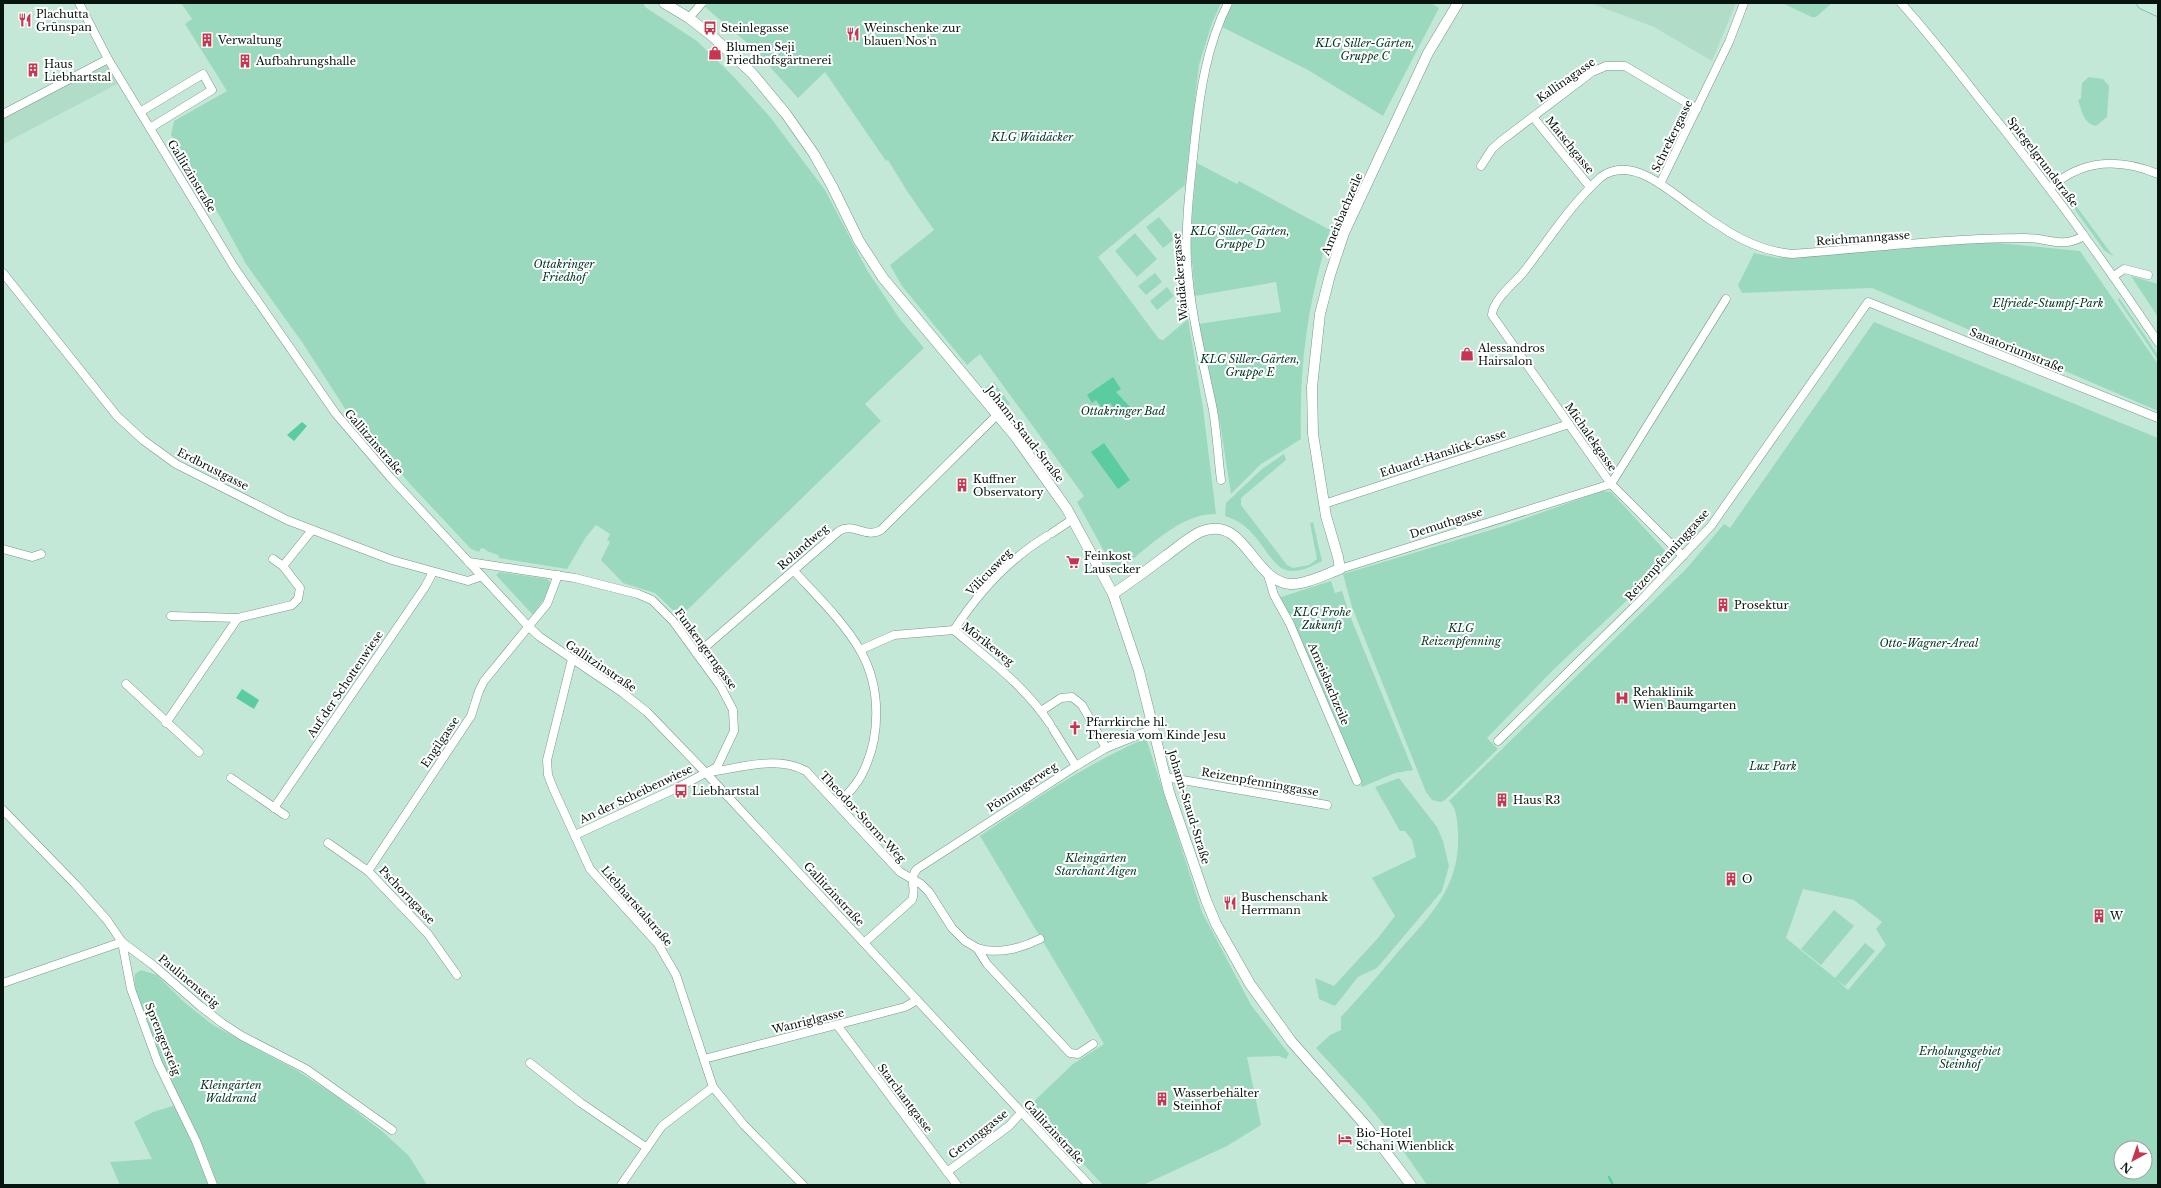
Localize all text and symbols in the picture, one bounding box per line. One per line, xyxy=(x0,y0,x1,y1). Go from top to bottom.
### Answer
place label: Plachutta Grünspan xyxy=(36,7,92,34)
restaurant icon: Plachutta Grünspan xyxy=(17,12,33,28)
bus stop icon: Steinlegasse xyxy=(702,20,718,36)
place label: Steinlegasse xyxy=(721,21,789,35)
place label: Weinschenke zur blauen Nos'n xyxy=(863,21,961,48)
restaurant icon: Weinschenke zur blauen Nos'n xyxy=(845,26,861,42)
building icon: Verwaltung xyxy=(199,32,215,48)
place label: Verwaltung xyxy=(217,33,282,47)
park label: KLG Siller-Gärten, Gruppe C xyxy=(1314,36,1415,63)
place label: Blumen Seji Friedhofsgärtnerei xyxy=(726,40,832,67)
shop icon: Blumen Seji Friedhofsgärtnerei xyxy=(707,45,723,61)
building icon: Aufbahrungshalle xyxy=(237,53,253,69)
place label: Aufbahrungshalle xyxy=(255,54,356,68)
street label: Kallinagasse xyxy=(1534,55,1598,105)
place label: Haus Liebhartstal xyxy=(44,57,112,84)
building icon: Haus Liebhartstal xyxy=(25,62,41,78)
street label: Schrekergasse xyxy=(1648,97,1696,175)
street label: Matschgasse xyxy=(1543,114,1597,176)
street label: Spiegelgrundstraße xyxy=(2004,114,2082,210)
park label: KLG Waidäcker xyxy=(990,130,1074,144)
street label: Gallitzinstraße xyxy=(165,137,219,215)
street label: Ameisbachzeile xyxy=(1318,171,1366,258)
park label: KLG Siller-Gärten, Gruppe D xyxy=(1189,224,1290,251)
street label: Reichmanngasse xyxy=(1816,228,1910,248)
street label: Waidäckergasse xyxy=(1169,232,1191,323)
park label: Ottakringer Friedhof xyxy=(534,257,595,284)
park label: Elfriede-Stumpf-Park xyxy=(1992,296,2104,310)
street label: Sanatoriumstraße xyxy=(1968,325,2066,375)
place label: Alessandros Hairsalon xyxy=(1477,341,1545,368)
shop icon: Alessandros Hairsalon xyxy=(1459,346,1475,362)
park label: KLG Siller-Gärten, Gruppe E xyxy=(1199,352,1300,379)
street label: Johann-Staud-Straße xyxy=(982,381,1067,485)
street label: Michalekgasse xyxy=(1562,400,1620,474)
park label: Ottakringer Bad xyxy=(1081,404,1166,418)
street label: Gallitzinstraße xyxy=(342,406,406,478)
street label: Eduard-Hanslick-Gasse xyxy=(1378,426,1508,480)
street label: Erdbrustgasse xyxy=(175,445,251,493)
place label: Kuffner Observatory xyxy=(973,472,1043,499)
building icon: Kuffner Observatory xyxy=(954,477,970,493)
street label: Demuthgasse xyxy=(1408,505,1484,541)
street label: Reizenpfenninggasse xyxy=(1622,506,1712,604)
street label: Rolandweg xyxy=(775,521,831,573)
street label: Vilicusweg xyxy=(962,545,1015,599)
place label: Feinkost Lausecker xyxy=(1084,549,1141,576)
supermarket icon: Feinkost Lausecker xyxy=(1065,554,1081,570)
building icon: Prosektur xyxy=(1715,597,1731,613)
place label: Prosektur xyxy=(1734,598,1789,612)
park label: KLG Frohe Zukunft xyxy=(1292,605,1351,632)
street label: Funkengerngasse xyxy=(672,606,740,692)
street label: Mörikeweg xyxy=(959,619,1017,669)
park label: KLG Reizenpfenning xyxy=(1420,621,1502,648)
street label: Auf der Schottenwiese xyxy=(303,628,386,741)
park label: Otto-Wagner-Areal xyxy=(1880,636,1979,650)
street label: Gallitzinstraße xyxy=(563,637,639,695)
street label: Ameisbachzeile xyxy=(1305,640,1353,727)
place label: Rehaklinik Wien Baumgarten xyxy=(1632,685,1737,712)
hospital icon: Rehaklinik Wien Baumgarten xyxy=(1614,690,1630,706)
street label: Engilgasse xyxy=(418,714,462,770)
place label: Pfarrkirche hl. Theresia vom Kinde Jesu xyxy=(1086,715,1226,742)
church icon: Pfarrkirche hl. Theresia vom Kinde Jesu xyxy=(1067,720,1083,736)
street label: Johann-Staud-Straße xyxy=(1164,746,1213,866)
street label: Pönningerweg xyxy=(984,759,1060,815)
park label: Lux Park xyxy=(1748,759,1797,773)
street label: An der Scheibenwiese xyxy=(576,762,695,827)
street label: Reizenpfenninggasse xyxy=(1200,765,1320,799)
street label: Theodor-Storm-Weg xyxy=(817,769,909,866)
bus stop icon: Liebhartstal xyxy=(673,783,689,799)
place label: Liebhartstal xyxy=(692,784,760,798)
building icon: Haus R3 xyxy=(1494,792,1510,808)
place label: Haus R3 xyxy=(1513,793,1560,807)
park label: Kleingärten Starchant Aigen xyxy=(1055,851,1137,878)
street label: Gallitzinstraße xyxy=(801,859,867,929)
street label: Pschorngasse xyxy=(376,863,438,927)
street label: Liebhartstalstraße xyxy=(598,863,676,949)
building icon: O xyxy=(1723,871,1739,887)
place label: O xyxy=(1742,872,1752,886)
place label: Buschenschank Herrmann xyxy=(1241,890,1328,917)
restaurant icon: Buschenschank Herrmann xyxy=(1222,895,1238,911)
building icon: W xyxy=(2091,908,2107,924)
place label: W xyxy=(2109,909,2124,923)
street label: Paulinensteig xyxy=(156,951,223,1011)
street label: Sprengersteig xyxy=(142,1000,184,1078)
street label: Wanriglgasse xyxy=(770,1005,845,1037)
park label: Erholungsgebiet Steinhof xyxy=(1918,1044,2001,1071)
street label: Starchantgasse xyxy=(875,1061,935,1135)
park label: Kleingärten Waldrand xyxy=(199,1078,262,1105)
place label: Wasserbehälter Steinhof xyxy=(1172,1086,1260,1113)
building icon: Wasserbehälter Steinhof xyxy=(1154,1091,1170,1107)
street label: Gallitzinstraße xyxy=(1021,1097,1087,1167)
street label: Gerunggasse xyxy=(945,1106,1011,1162)
place label: Bio-Hotel Schani Wienblick xyxy=(1356,1126,1455,1153)
hotel icon: Bio-Hotel Schani Wienblick xyxy=(1337,1131,1353,1147)
north arrow xyxy=(2113,1140,2153,1180)
text: N xyxy=(2118,1159,2135,1176)

